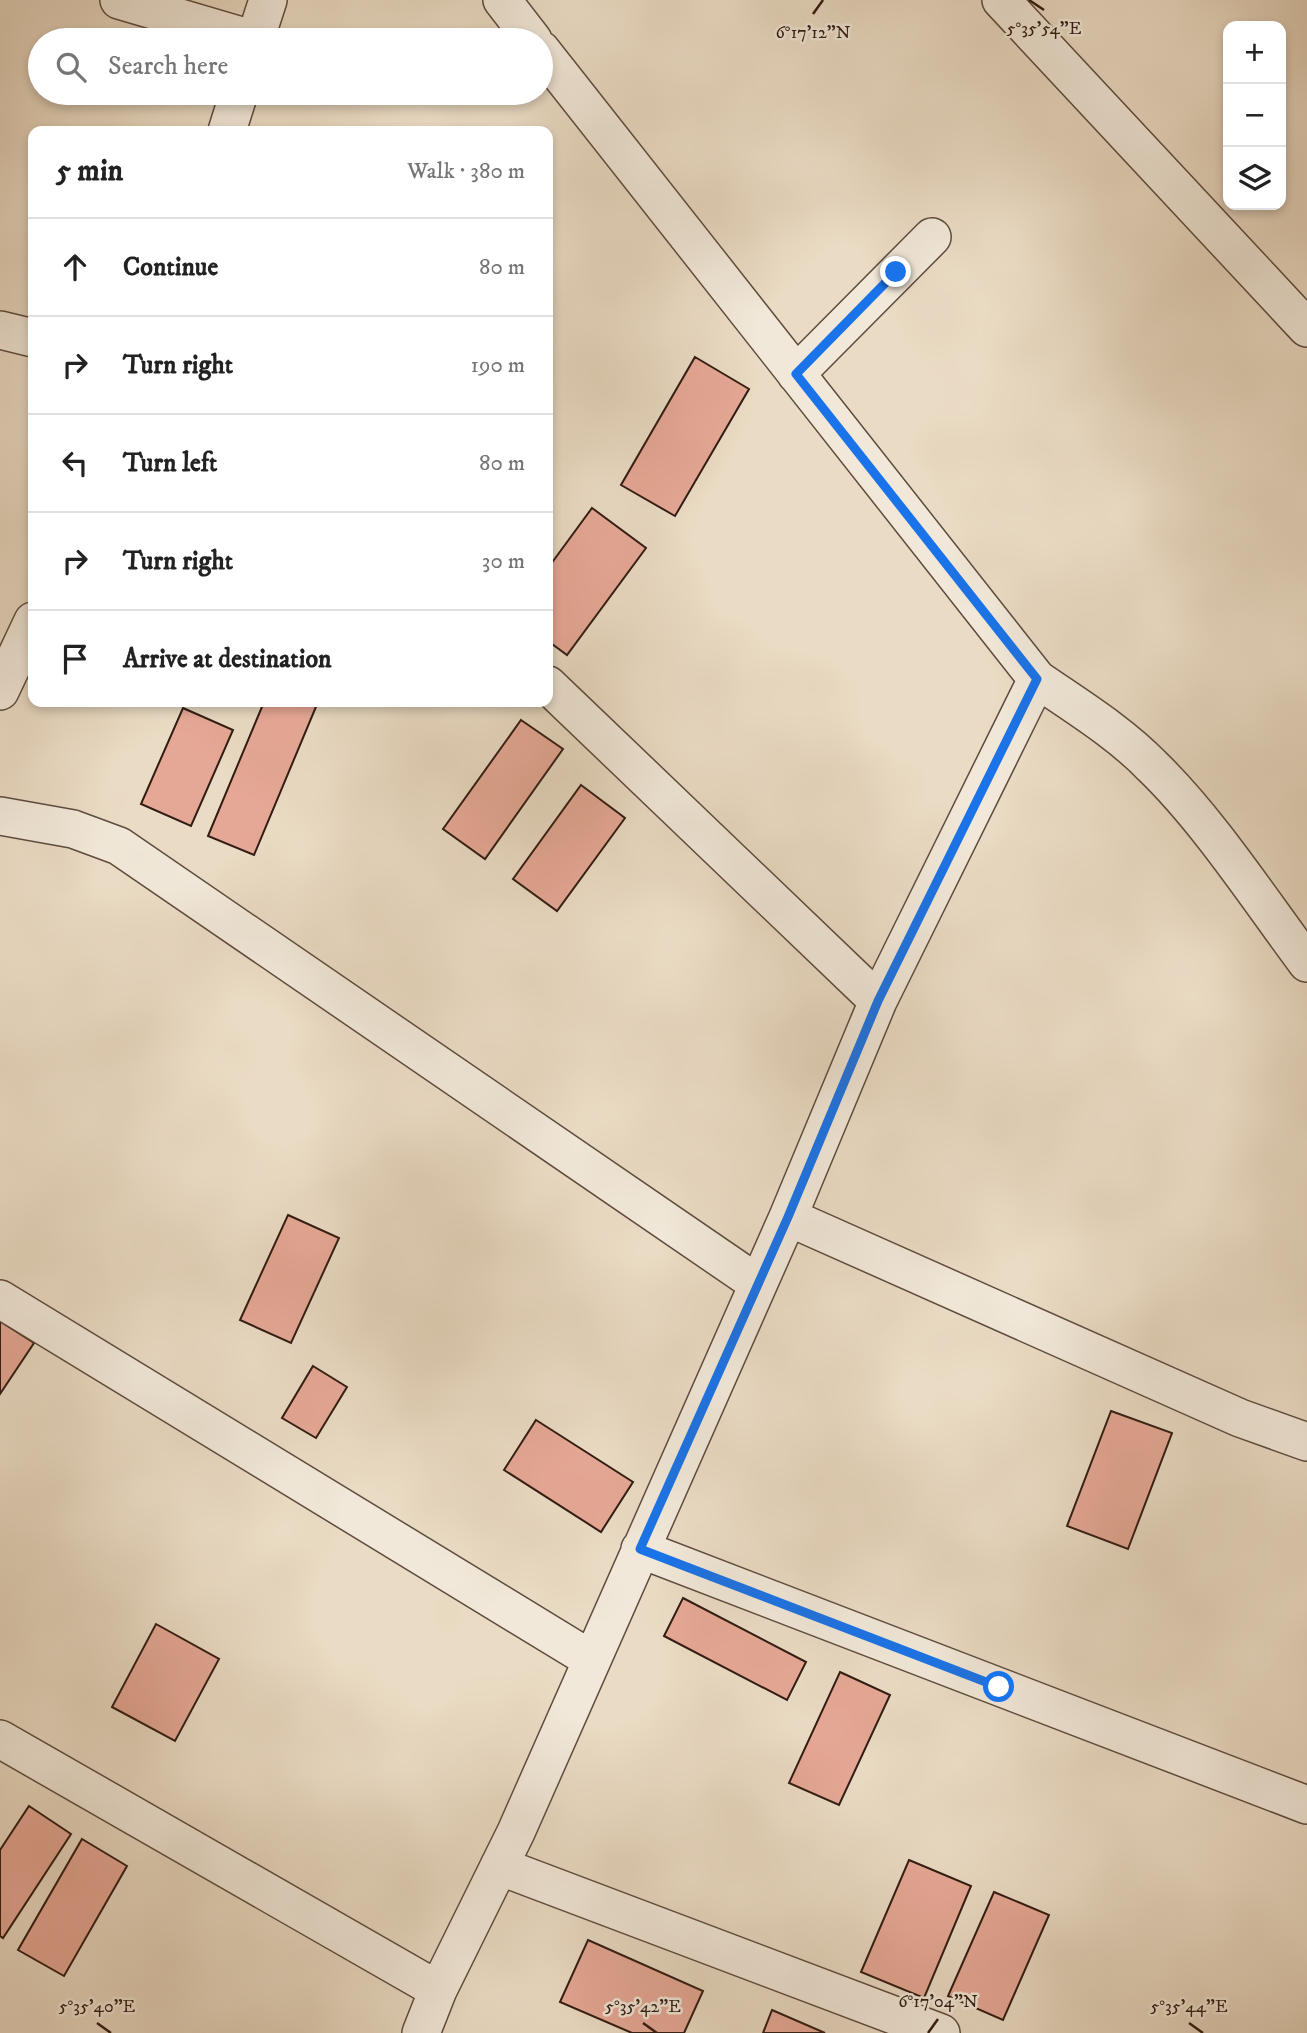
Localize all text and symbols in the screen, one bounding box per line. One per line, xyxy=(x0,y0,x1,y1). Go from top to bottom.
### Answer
text: 5°35'54"E xyxy=(1006,18,1082,40)
map controls xyxy=(1223,21,1286,210)
button: + xyxy=(1223,21,1286,84)
text: 6°17'12"N xyxy=(776,22,851,44)
search box xyxy=(28,28,553,105)
icon: search xyxy=(52,48,90,86)
text: Search here xyxy=(108,50,228,83)
button: − xyxy=(1223,84,1286,147)
button: layers xyxy=(1223,147,1286,210)
text: 5 min xyxy=(56,153,123,190)
text: Walk · 380 m xyxy=(407,157,525,186)
icon: ahead xyxy=(56,248,94,286)
text: Continue xyxy=(123,251,218,284)
text: 80 m xyxy=(479,253,525,282)
route end xyxy=(880,256,911,287)
icon: right xyxy=(56,346,94,384)
text: Turn right xyxy=(123,349,233,382)
text: 190 m xyxy=(471,351,525,380)
icon: left xyxy=(56,444,94,482)
text: Turn left xyxy=(123,447,217,480)
text: 80 m xyxy=(479,449,525,478)
icon: right xyxy=(56,542,94,580)
text: Turn right xyxy=(123,545,233,578)
text: 30 m xyxy=(482,547,525,576)
icon: arrive xyxy=(56,640,94,678)
text: Arrive at destination xyxy=(123,643,332,676)
route start xyxy=(983,1671,1014,1702)
text: 6°17'04"N xyxy=(898,1991,978,2013)
text: 5°35'40"E xyxy=(59,1996,136,2018)
text: 5°35'42"E xyxy=(605,1996,681,2018)
text: 5°35'44"E xyxy=(1150,1996,1228,2018)

